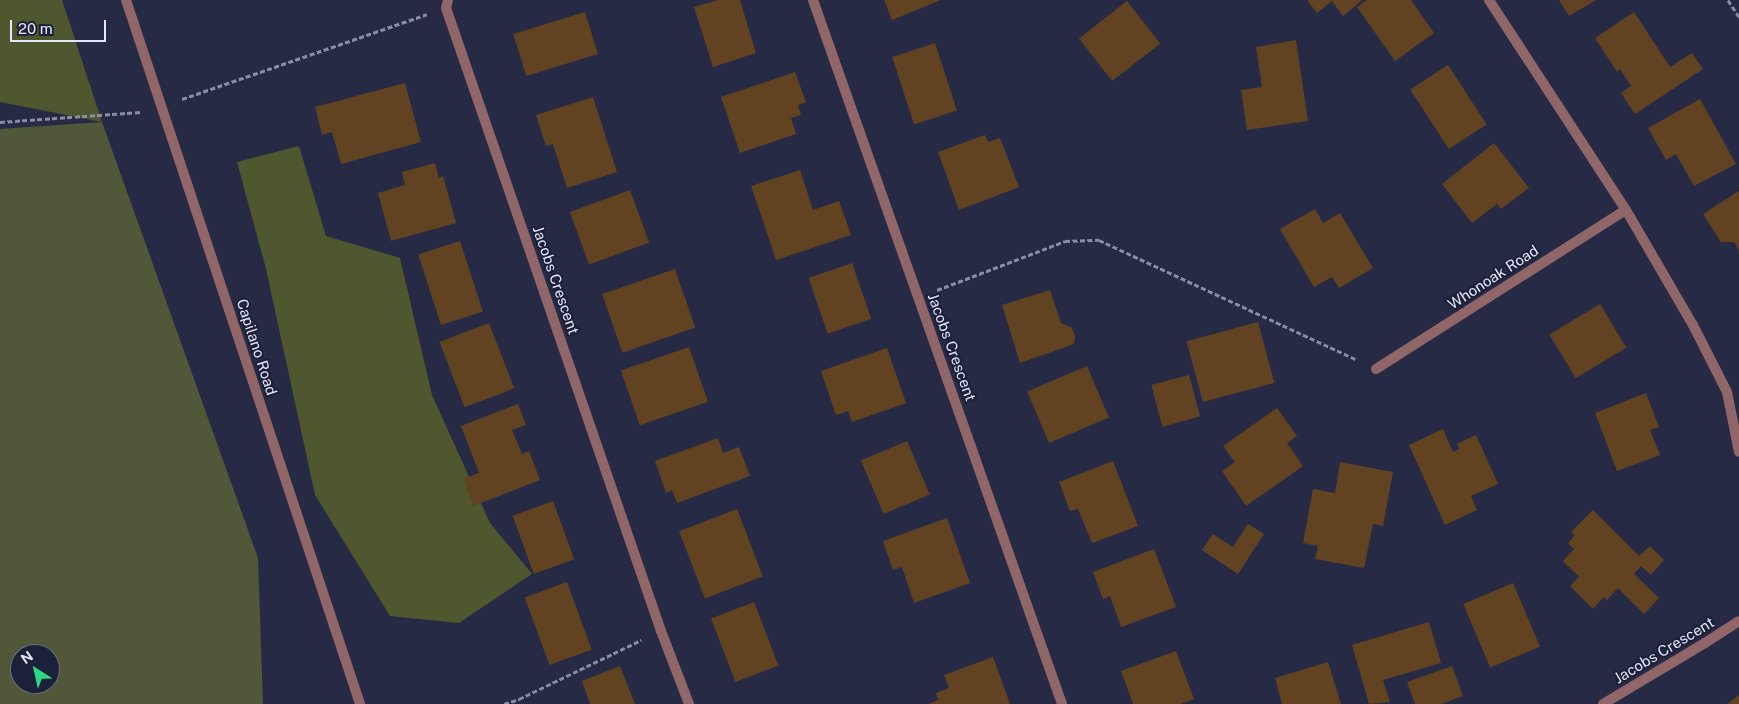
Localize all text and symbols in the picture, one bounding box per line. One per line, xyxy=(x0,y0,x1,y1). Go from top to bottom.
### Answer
scale bar xyxy=(12,10,109,42)
text: 20 m xyxy=(18,20,53,37)
street label: Jacobs Crescent xyxy=(529,223,583,337)
street label: Whonoak Road xyxy=(1444,241,1542,313)
street label: Jacobs Crescent xyxy=(924,290,980,404)
street label: Capilano Road xyxy=(233,297,281,397)
street label: Jacobs Crescent xyxy=(1611,613,1717,687)
north arrow xyxy=(10,644,60,694)
text: N xyxy=(18,648,36,667)

